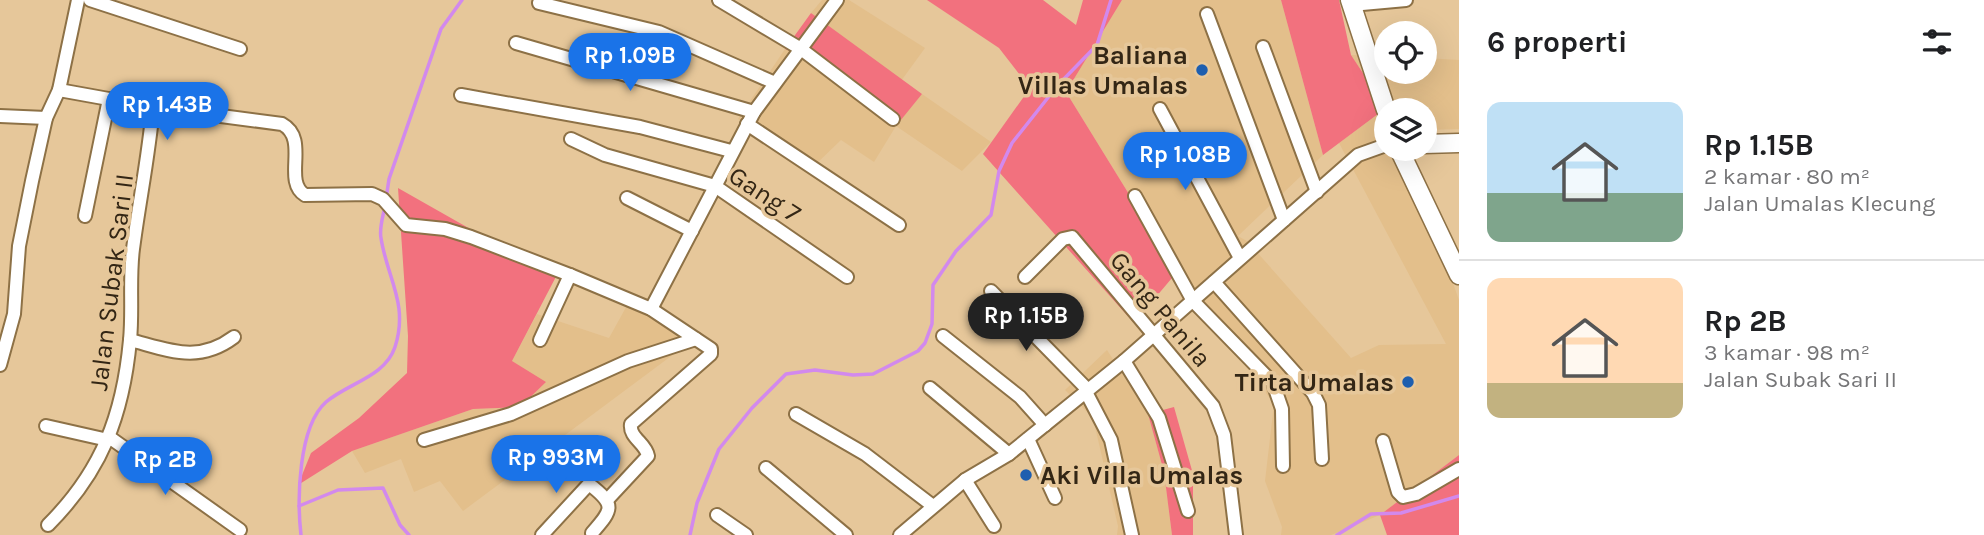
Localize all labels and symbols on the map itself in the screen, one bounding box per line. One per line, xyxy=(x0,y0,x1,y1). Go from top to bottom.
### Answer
pin: Rp 1.09B xyxy=(558,34,702,93)
place label: Baliana Villas Umalas xyxy=(1018,40,1188,101)
marker: Baliana Villas Umalas xyxy=(1194,62,1210,78)
pin: Rp 1.43B xyxy=(95,82,239,142)
pin: Rp 1.08B xyxy=(1113,132,1257,192)
street label: Gang 7 xyxy=(723,160,807,229)
street label: Jalan Subak Sari II xyxy=(83,172,140,392)
street label: Gang Panila xyxy=(1103,245,1218,373)
pin: Rp 1.15B xyxy=(954,294,1098,353)
place label: Tirta Umalas xyxy=(1235,367,1394,398)
marker: Tirta Umalas xyxy=(1400,374,1416,390)
pin: Rp 993M xyxy=(491,435,621,495)
pin: Rp 2B xyxy=(116,438,214,497)
place label: Aki Villa Umalas xyxy=(1040,460,1243,491)
marker: Aki Villa Umalas xyxy=(1018,467,1034,483)

